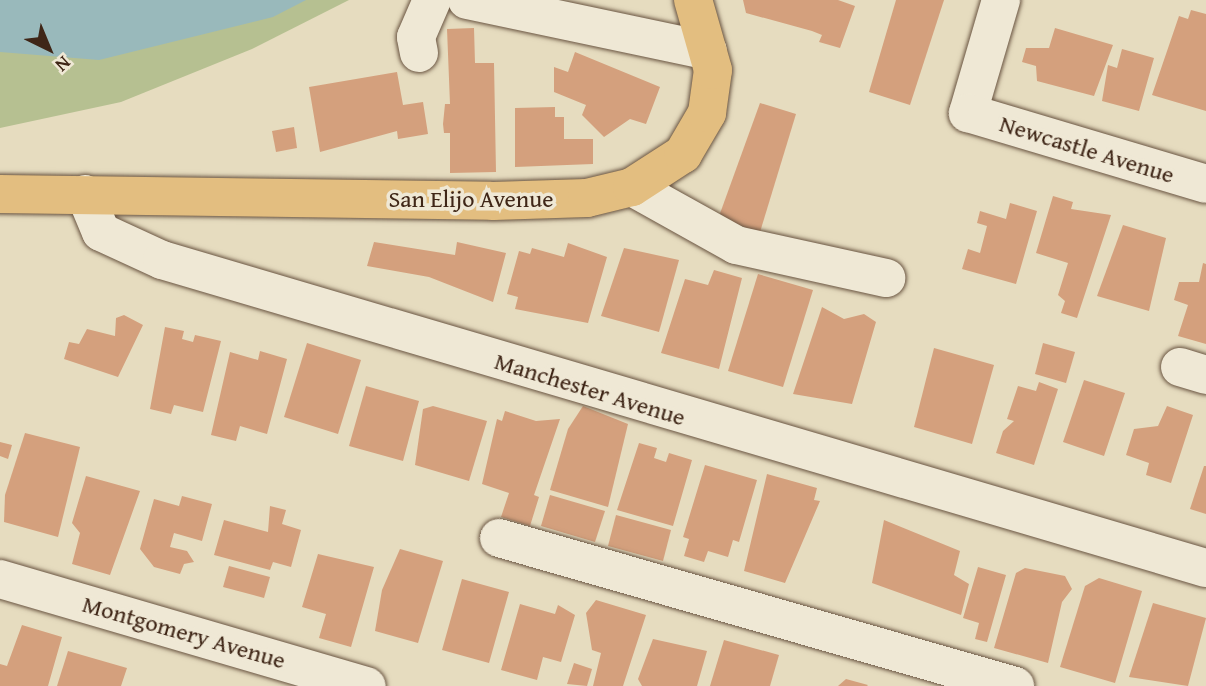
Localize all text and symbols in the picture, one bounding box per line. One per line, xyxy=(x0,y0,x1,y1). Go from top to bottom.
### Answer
north arrow xyxy=(14,14,84,84)
text: N xyxy=(49,50,78,79)
street label: Newcastle Avenue xyxy=(996,109,1178,189)
street label: San Elijo Avenue xyxy=(388,185,554,213)
street label: Manchester Avenue xyxy=(491,346,689,432)
street label: Montgomery Avenue xyxy=(79,589,289,675)

